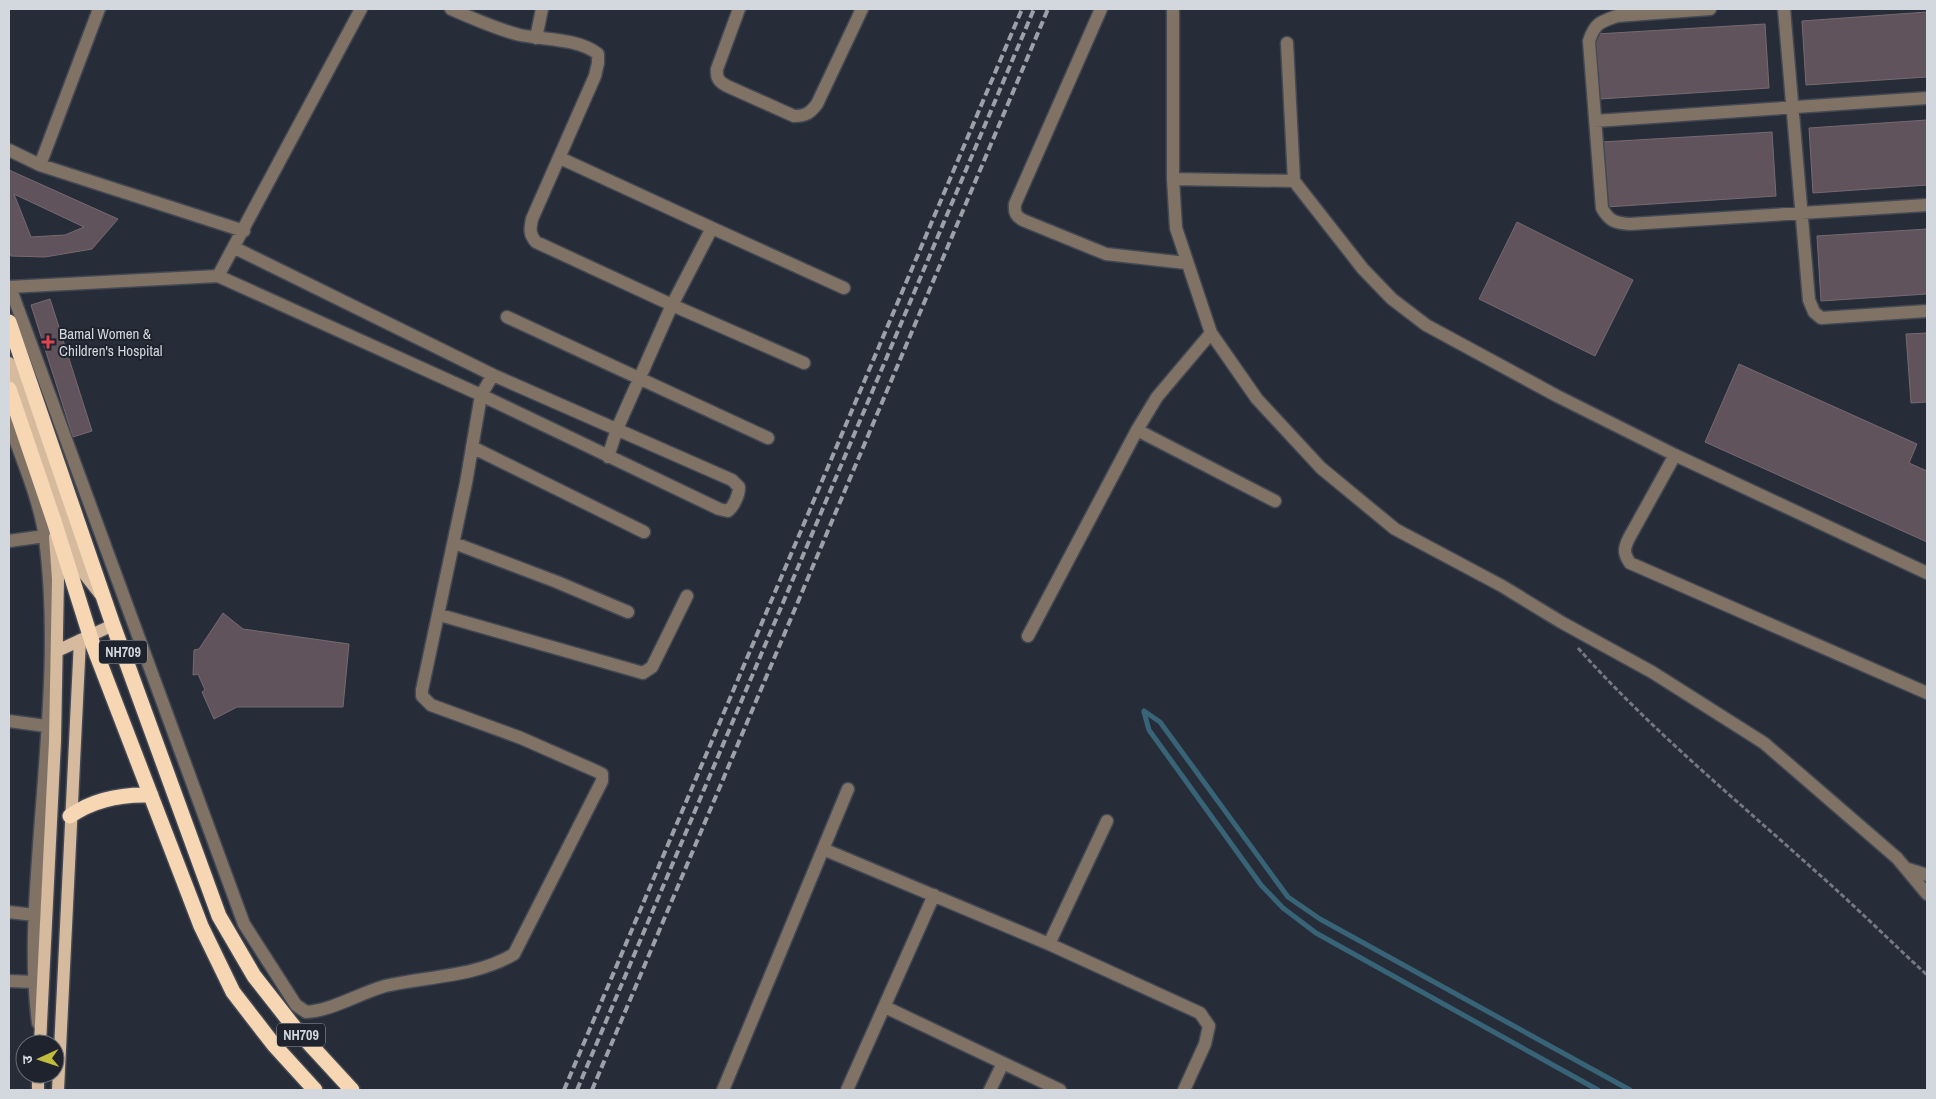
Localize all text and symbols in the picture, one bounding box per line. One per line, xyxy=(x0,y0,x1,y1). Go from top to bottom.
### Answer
place label: Bamal Women & Children's Hospital xyxy=(59,323,163,361)
marker: Bamal Women & Children's Hospital xyxy=(41,335,55,349)
road number: NH709 xyxy=(99,640,147,664)
road number: NH709 xyxy=(277,1024,325,1046)
north arrow xyxy=(15,1034,65,1084)
text: उ xyxy=(18,1054,36,1064)

